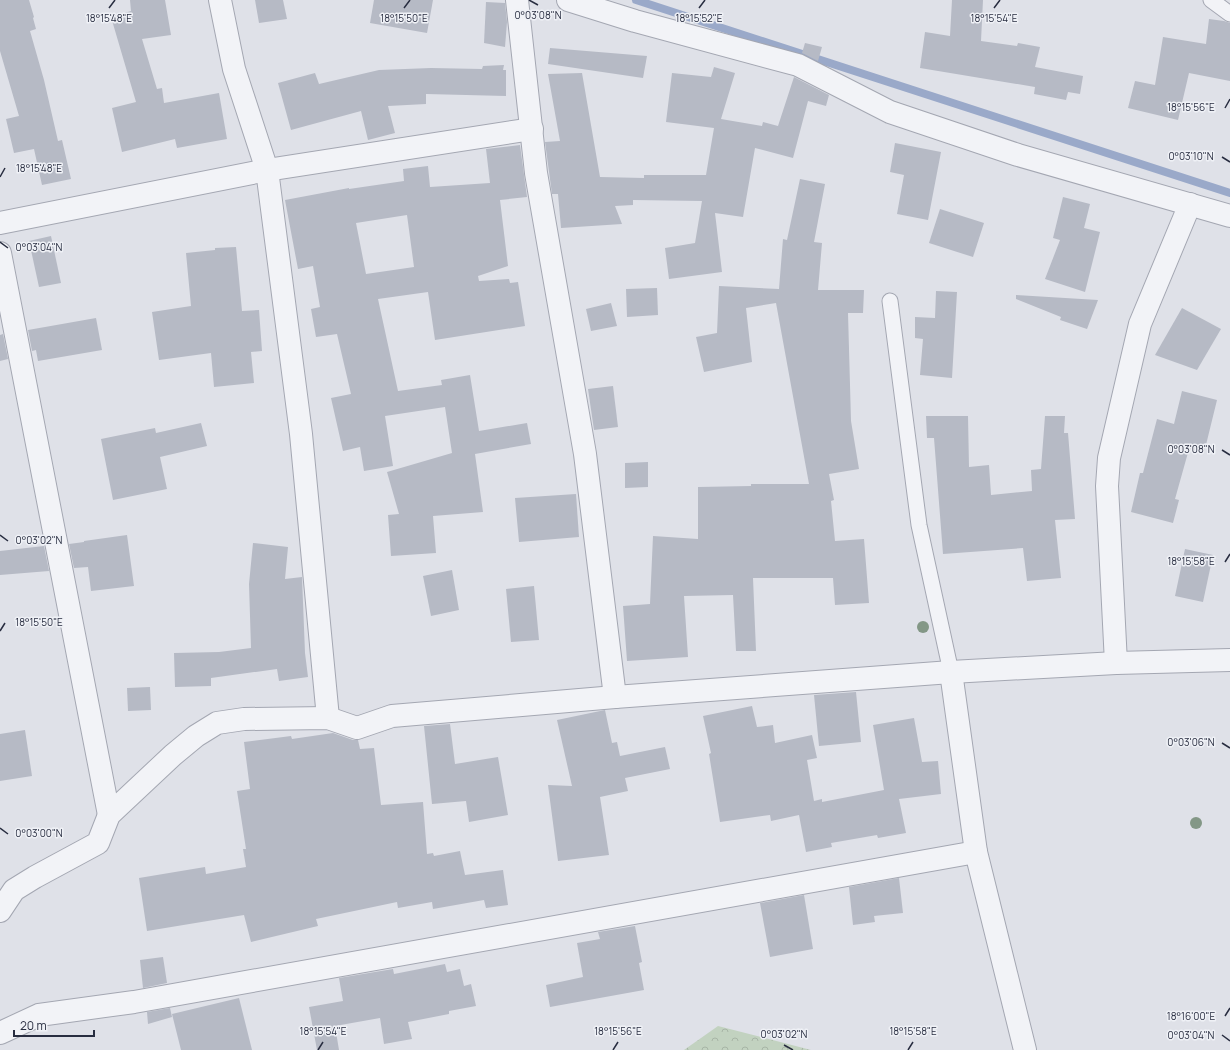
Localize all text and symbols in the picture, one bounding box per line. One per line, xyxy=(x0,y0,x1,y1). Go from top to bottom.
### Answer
text: 0°03'08"N xyxy=(514,8,562,22)
text: 18°15'48"E xyxy=(86,11,132,25)
text: 18°15'50"E xyxy=(380,11,428,25)
text: 18°15'52"E xyxy=(676,11,723,25)
text: 18°15'54"E xyxy=(970,11,1018,25)
text: 18°15'56"E xyxy=(1167,100,1215,114)
text: 0°03'10"N xyxy=(1168,149,1214,163)
text: 18°15'48"E xyxy=(16,161,62,175)
text: 0°03'04"N xyxy=(16,240,63,254)
text: 0°03'08"N xyxy=(1167,442,1215,456)
text: 0°03'02"N xyxy=(16,533,63,547)
text: 18°15'58"E xyxy=(1167,554,1215,568)
text: 18°15'50"E xyxy=(15,615,63,629)
text: 0°03'06"N xyxy=(1167,735,1215,749)
text: 0°03'00"N xyxy=(15,826,63,840)
text: 18°16'00"E xyxy=(1167,1009,1215,1023)
scale bar xyxy=(14,1012,94,1038)
text: 20 m xyxy=(20,1017,47,1034)
text: 18°15'54"E xyxy=(299,1024,347,1038)
text: 18°15'56"E xyxy=(594,1024,642,1038)
text: 18°15'58"E xyxy=(889,1024,937,1038)
text: 0°03'02"N xyxy=(761,1027,808,1041)
text: 0°03'04"N xyxy=(1168,1028,1215,1042)

